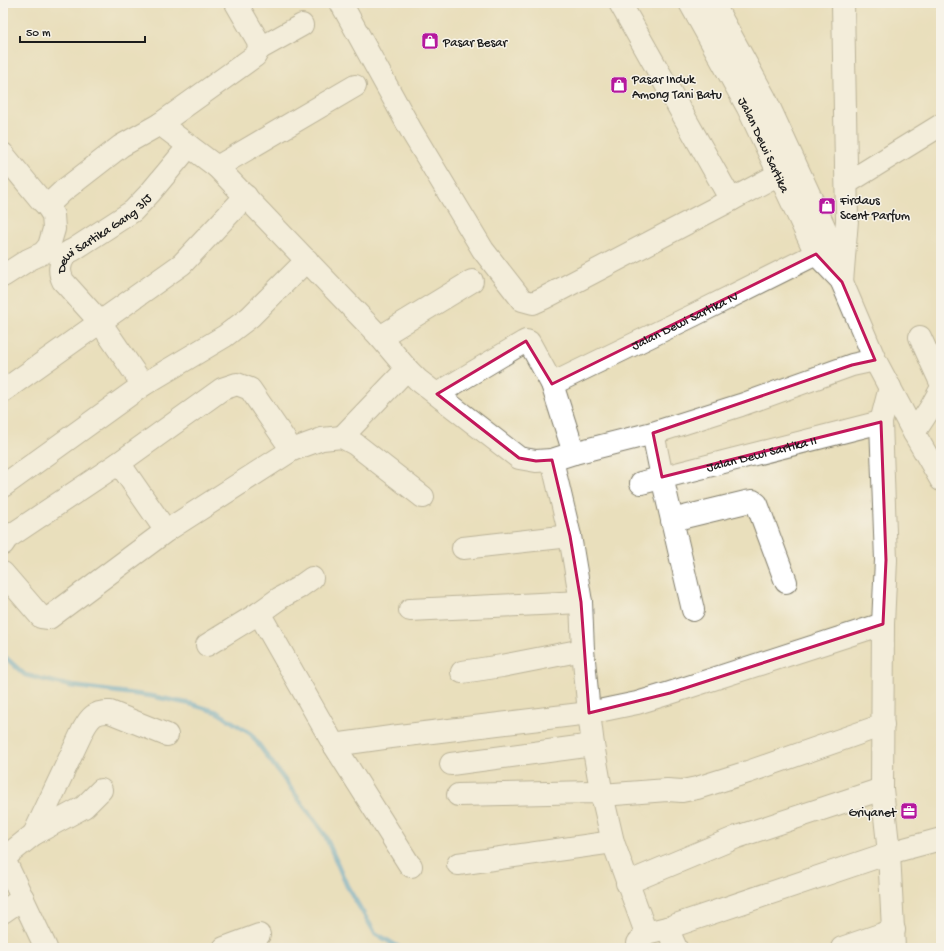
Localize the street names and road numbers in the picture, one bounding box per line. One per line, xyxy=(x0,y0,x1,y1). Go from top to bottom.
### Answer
street label: Jalan Dewi Sartika xyxy=(734,95,792,196)
street label: Dewi Sartika Gang 3/J xyxy=(55,190,156,274)
street label: Jalan Dewi Sartika IV xyxy=(629,289,741,354)
street label: Jalan Dewi Sartika II xyxy=(705,434,818,476)

